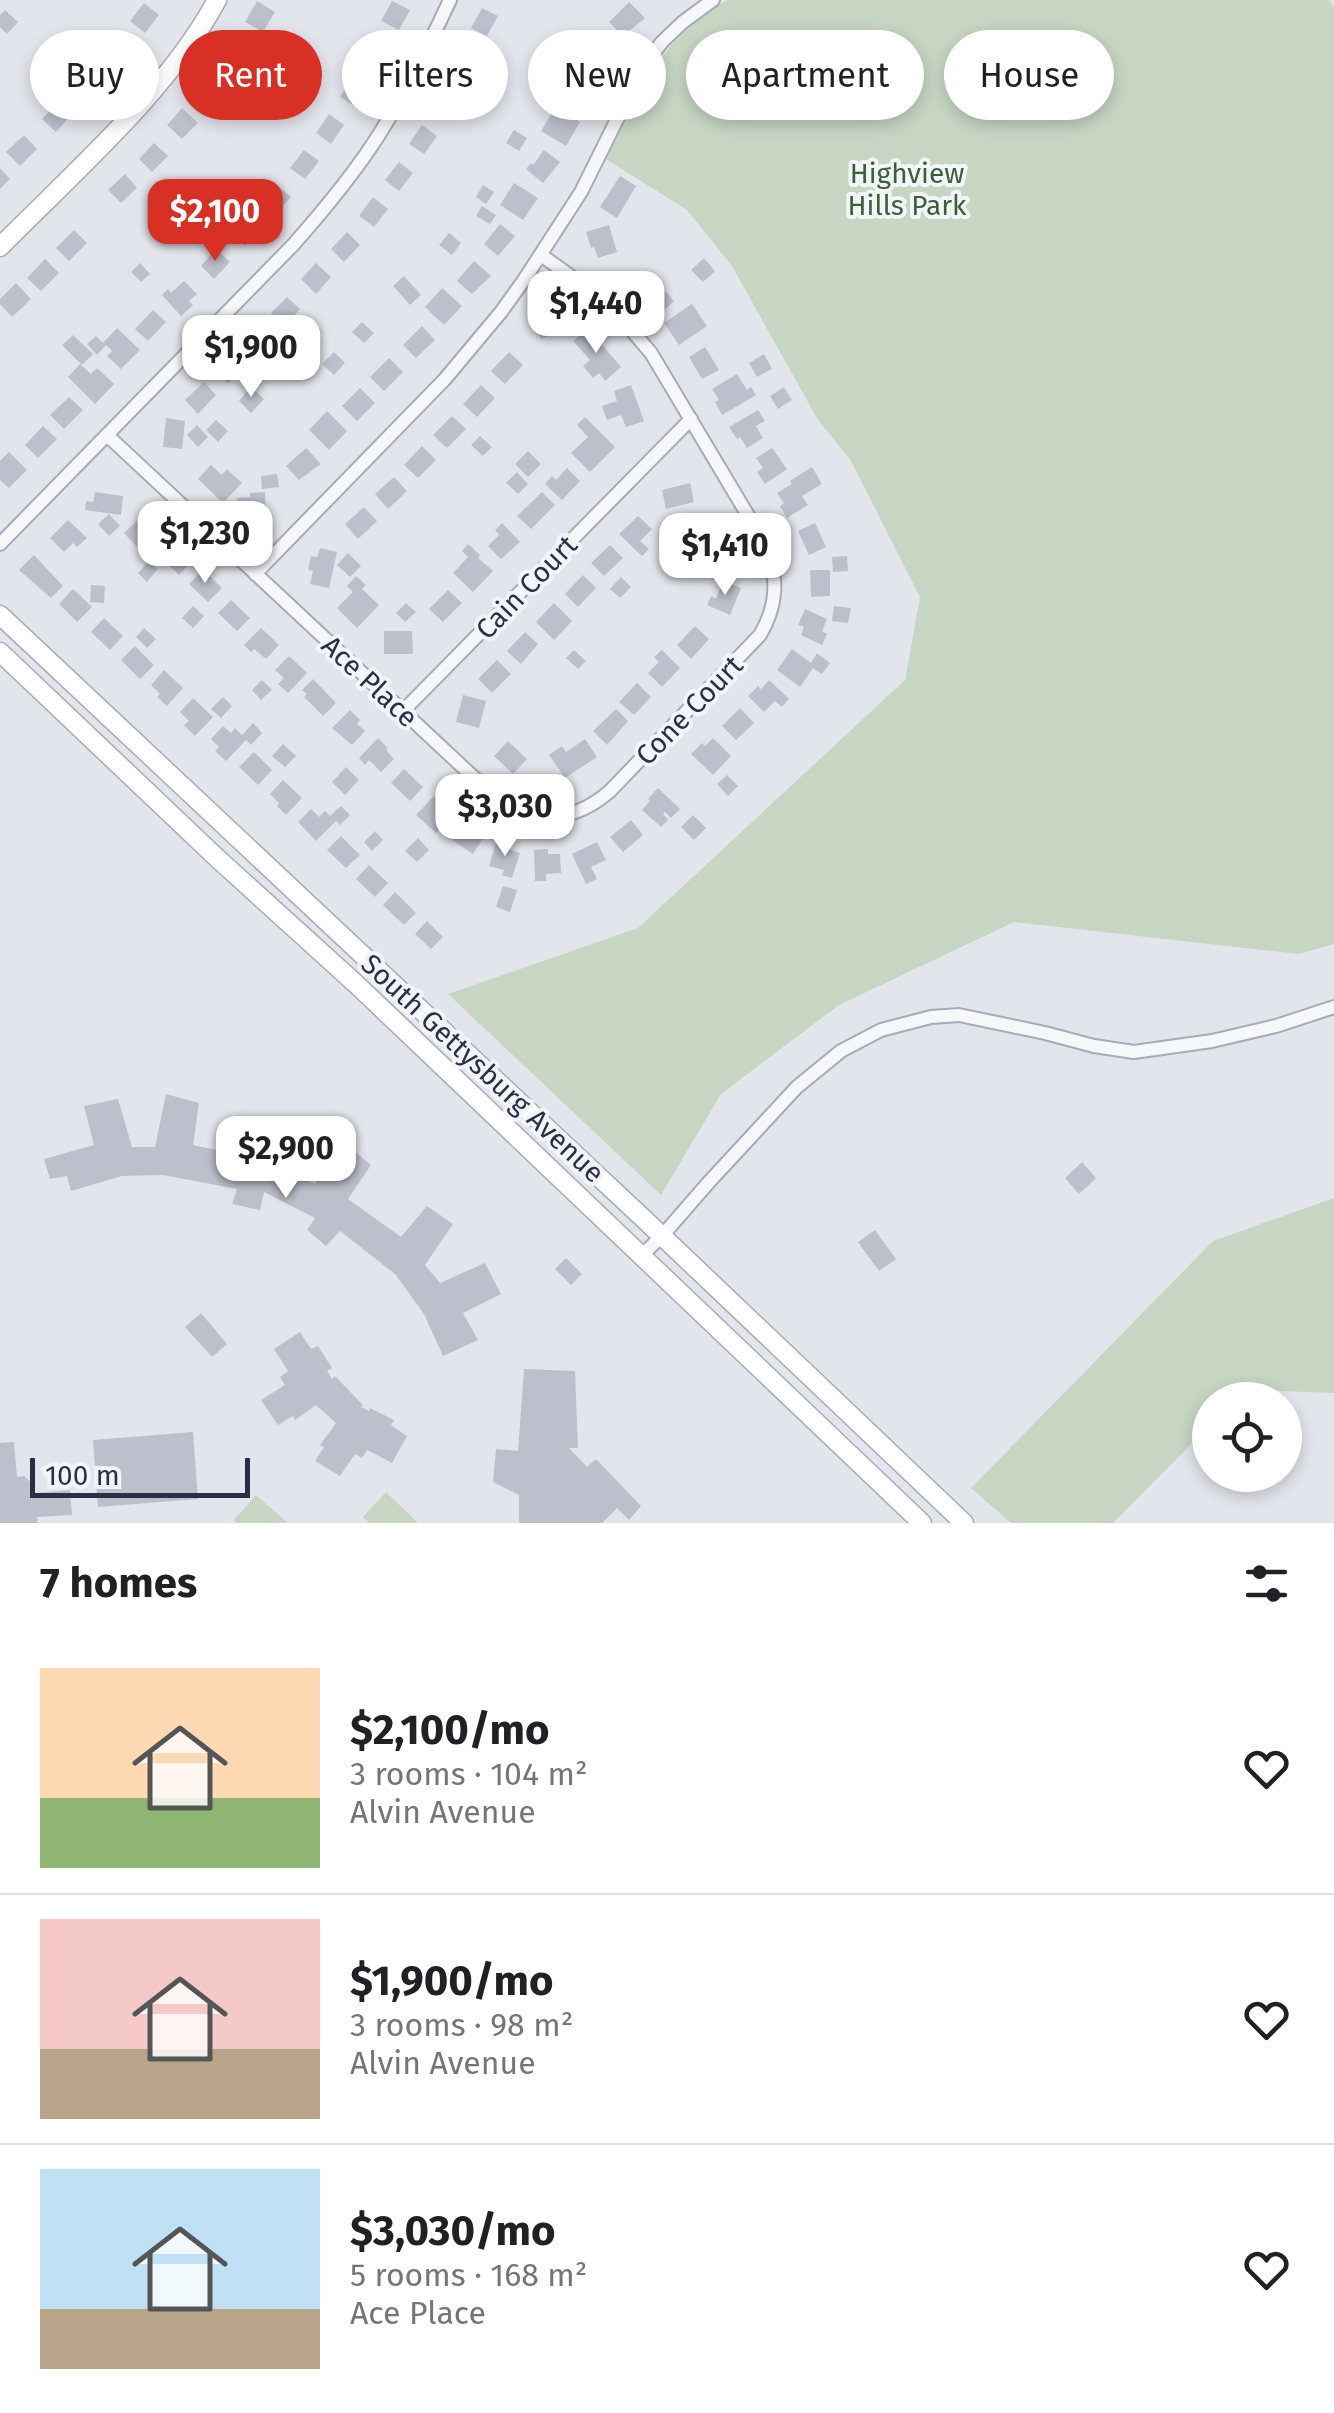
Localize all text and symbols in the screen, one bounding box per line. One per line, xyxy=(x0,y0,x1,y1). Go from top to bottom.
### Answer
chip: Buy xyxy=(30,30,159,120)
chip: Rent xyxy=(179,30,322,120)
chip: Filters xyxy=(342,30,508,120)
chip: New xyxy=(528,30,666,120)
chip: Apartment xyxy=(686,30,924,120)
chip: House xyxy=(944,30,1114,120)
park label: Highview Hills Park xyxy=(848,157,967,222)
pin: $2,100 xyxy=(134,179,296,264)
text: $2,100 xyxy=(170,192,260,230)
pin: $1,440 xyxy=(515,271,677,356)
text: $1,440 xyxy=(549,284,643,322)
pin: $1,900 xyxy=(170,315,332,400)
text: $1,900 xyxy=(204,328,298,366)
pin: $1,230 xyxy=(124,501,286,586)
pin: $1,410 xyxy=(644,513,806,598)
text: $1,230 xyxy=(160,514,250,552)
text: $1,410 xyxy=(681,526,769,564)
street label: Cain Court xyxy=(469,528,584,646)
street label: Ace Place xyxy=(315,629,424,734)
street label: Cone Court xyxy=(629,648,750,772)
pin: $3,030 xyxy=(424,774,586,859)
text: $3,030 xyxy=(457,787,553,825)
street label: South Gettysburg Avenue xyxy=(354,947,611,1189)
pin: $2,900 xyxy=(205,1116,367,1201)
text: $2,900 xyxy=(238,1129,334,1167)
map controls xyxy=(1192,1382,1302,1492)
button: locate xyxy=(1192,1382,1302,1492)
scale bar xyxy=(30,1453,250,1498)
text: 100 m xyxy=(45,1459,120,1492)
icon: filters xyxy=(1239,1556,1294,1611)
text: 7 homes xyxy=(40,1558,197,1608)
text: $2,100/mo xyxy=(350,1705,549,1755)
icon: home xyxy=(120,1708,240,1828)
icon: heart xyxy=(1239,1741,1294,1796)
text: 3 rooms · 104 m² xyxy=(350,1755,588,1793)
text: Alvin Avenue xyxy=(350,1793,536,1831)
text: $1,900/mo xyxy=(350,1956,553,2006)
icon: home xyxy=(120,1959,240,2079)
icon: heart xyxy=(1239,1992,1294,2047)
text: 3 rooms · 98 m² xyxy=(350,2006,573,2044)
text: Alvin Avenue xyxy=(350,2044,536,2082)
text: $3,030/mo xyxy=(350,2206,556,2256)
icon: home xyxy=(120,2209,240,2329)
icon: heart xyxy=(1239,2242,1294,2297)
text: 5 rooms · 168 m² xyxy=(350,2256,587,2294)
text: Ace Place xyxy=(350,2294,486,2332)

